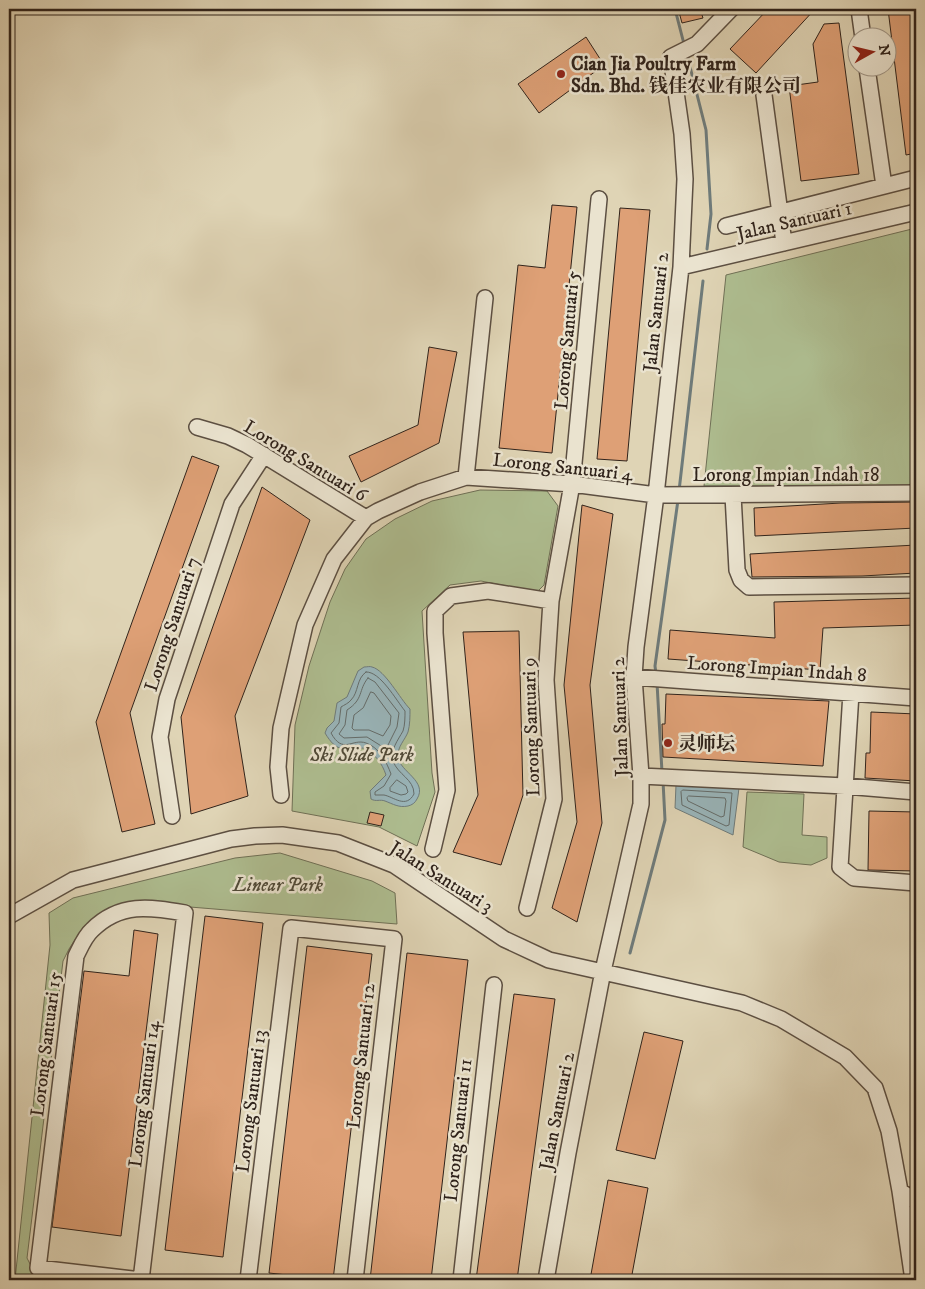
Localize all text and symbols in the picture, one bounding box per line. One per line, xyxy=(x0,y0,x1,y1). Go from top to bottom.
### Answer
north arrow xyxy=(848,28,898,78)
text: N xyxy=(874,43,894,58)
place label: Cian Jia Poultry Farm Sdn. Bhd. 钱佳农业有限公司 xyxy=(571,53,801,98)
marker: Cian Jia Poultry Farm Sdn. Bhd. 钱佳农业有限公司 xyxy=(555,68,567,80)
street label: Jalan Santuari 1 xyxy=(733,197,854,246)
street label: Jalan Santuari 2 xyxy=(639,251,674,375)
street label: Lorong Santuari 5 xyxy=(550,269,585,410)
street label: Lorong Santuari 6 xyxy=(239,415,372,508)
street label: Lorong Santuari 4 xyxy=(492,449,635,486)
street label: Lorong Impian Indah 18 xyxy=(693,464,879,487)
street label: Lorong Santuari 7 xyxy=(140,554,205,694)
street label: Lorong Impian Indah 8 xyxy=(686,652,867,687)
street label: Jalan Santuari 2 xyxy=(607,656,634,779)
street label: Lorong Santuari 9 xyxy=(518,657,545,797)
place label: 灵师坛 xyxy=(678,733,735,756)
marker: 灵师坛 xyxy=(662,737,674,749)
park label: Ski Slide Park xyxy=(309,744,414,767)
street label: Jalan Santuari 3 xyxy=(384,835,497,918)
park label: Linear Park xyxy=(232,874,323,897)
street label: Lorong Santuari 15 xyxy=(26,970,67,1118)
street label: Lorong Santuari 12 xyxy=(342,982,381,1130)
street label: Lorong Santuari 14 xyxy=(124,1018,165,1169)
street label: Lorong Santuari 13 xyxy=(231,1028,272,1174)
street label: Jalan Santuari 2 xyxy=(534,1050,580,1174)
street label: Lorong Santuari 11 xyxy=(440,1058,477,1203)

